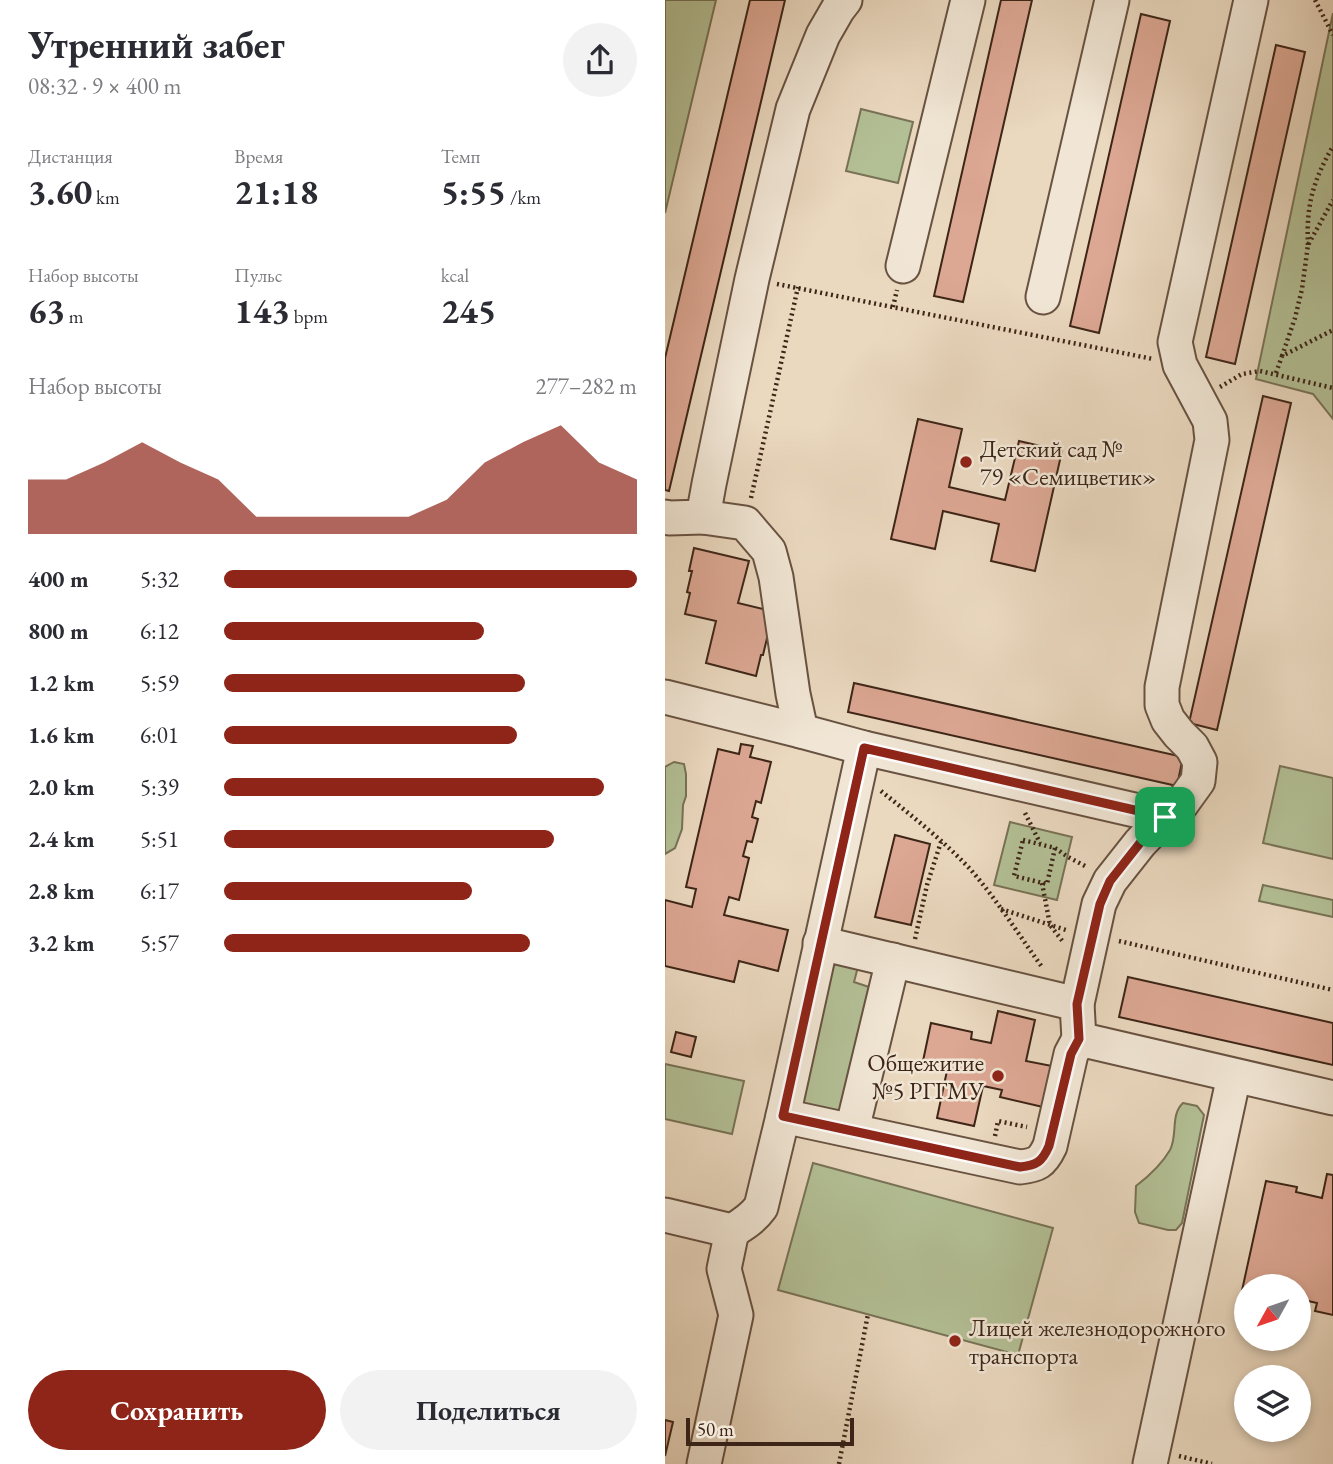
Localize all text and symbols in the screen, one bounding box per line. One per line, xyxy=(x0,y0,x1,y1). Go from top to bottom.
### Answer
text: Утренний забег xyxy=(28,20,285,69)
button: share xyxy=(563,23,637,97)
text: 08:32 · 9 × 400 m xyxy=(28,71,181,101)
text: Дистанция xyxy=(28,144,113,169)
text: Время xyxy=(234,144,283,169)
text: Темп xyxy=(441,144,480,169)
text: 3.60 xyxy=(28,169,92,214)
text: 21:18 xyxy=(234,169,318,214)
text: 5:55 xyxy=(441,169,506,214)
text: km xyxy=(92,185,120,210)
text: /km xyxy=(506,185,541,210)
text: Набор высоты xyxy=(28,263,139,288)
text: Пульс xyxy=(234,263,282,288)
text: kcal xyxy=(441,263,469,288)
text: 63 xyxy=(28,288,65,333)
text: 143 xyxy=(234,288,290,333)
text: 245 xyxy=(441,288,496,333)
text: m xyxy=(65,304,84,329)
text: bpm xyxy=(290,304,328,329)
text: Набор высоты xyxy=(28,371,162,401)
text: 277–282 m xyxy=(536,371,637,401)
place label: Детский сад № 79 «Семицветик» xyxy=(980,433,1156,492)
marker: Детский сад № 79 «Семицветик» xyxy=(958,454,974,470)
text: 400 m xyxy=(28,564,89,594)
text: 5:32 xyxy=(140,564,179,594)
text: 800 m xyxy=(28,616,89,646)
text: 6:12 xyxy=(140,616,179,646)
text: 1.2 km xyxy=(28,668,95,698)
text: 5:59 xyxy=(140,668,179,698)
text: 1.6 km xyxy=(28,720,95,750)
text: 6:01 xyxy=(140,720,179,750)
text: 2.0 km xyxy=(28,772,95,802)
text: 5:39 xyxy=(140,772,179,802)
pin xyxy=(1135,787,1195,847)
icon: arrive xyxy=(1146,798,1184,836)
text: 2.4 km xyxy=(28,824,95,854)
text: 5:51 xyxy=(140,824,179,854)
text: 2.8 km xyxy=(28,876,95,906)
text: 6:17 xyxy=(140,876,179,906)
text: 3.2 km xyxy=(28,928,95,958)
text: 5:57 xyxy=(140,928,179,958)
place label: Общежитие №5 РГГМУ xyxy=(867,1047,985,1106)
marker: Общежитие №5 РГГМУ xyxy=(990,1068,1006,1084)
north arrow xyxy=(1234,1274,1311,1351)
map controls xyxy=(1234,1274,1311,1442)
place label: Лицей железнодорожного транспорта xyxy=(969,1312,1226,1371)
marker: Лицей железнодорожного транспорта xyxy=(947,1333,963,1349)
button: layers xyxy=(1234,1365,1311,1442)
button: Сохранить xyxy=(28,1370,326,1450)
button: Поделиться xyxy=(340,1370,637,1450)
scale bar xyxy=(686,1415,854,1447)
text: 50 m xyxy=(697,1417,734,1442)

